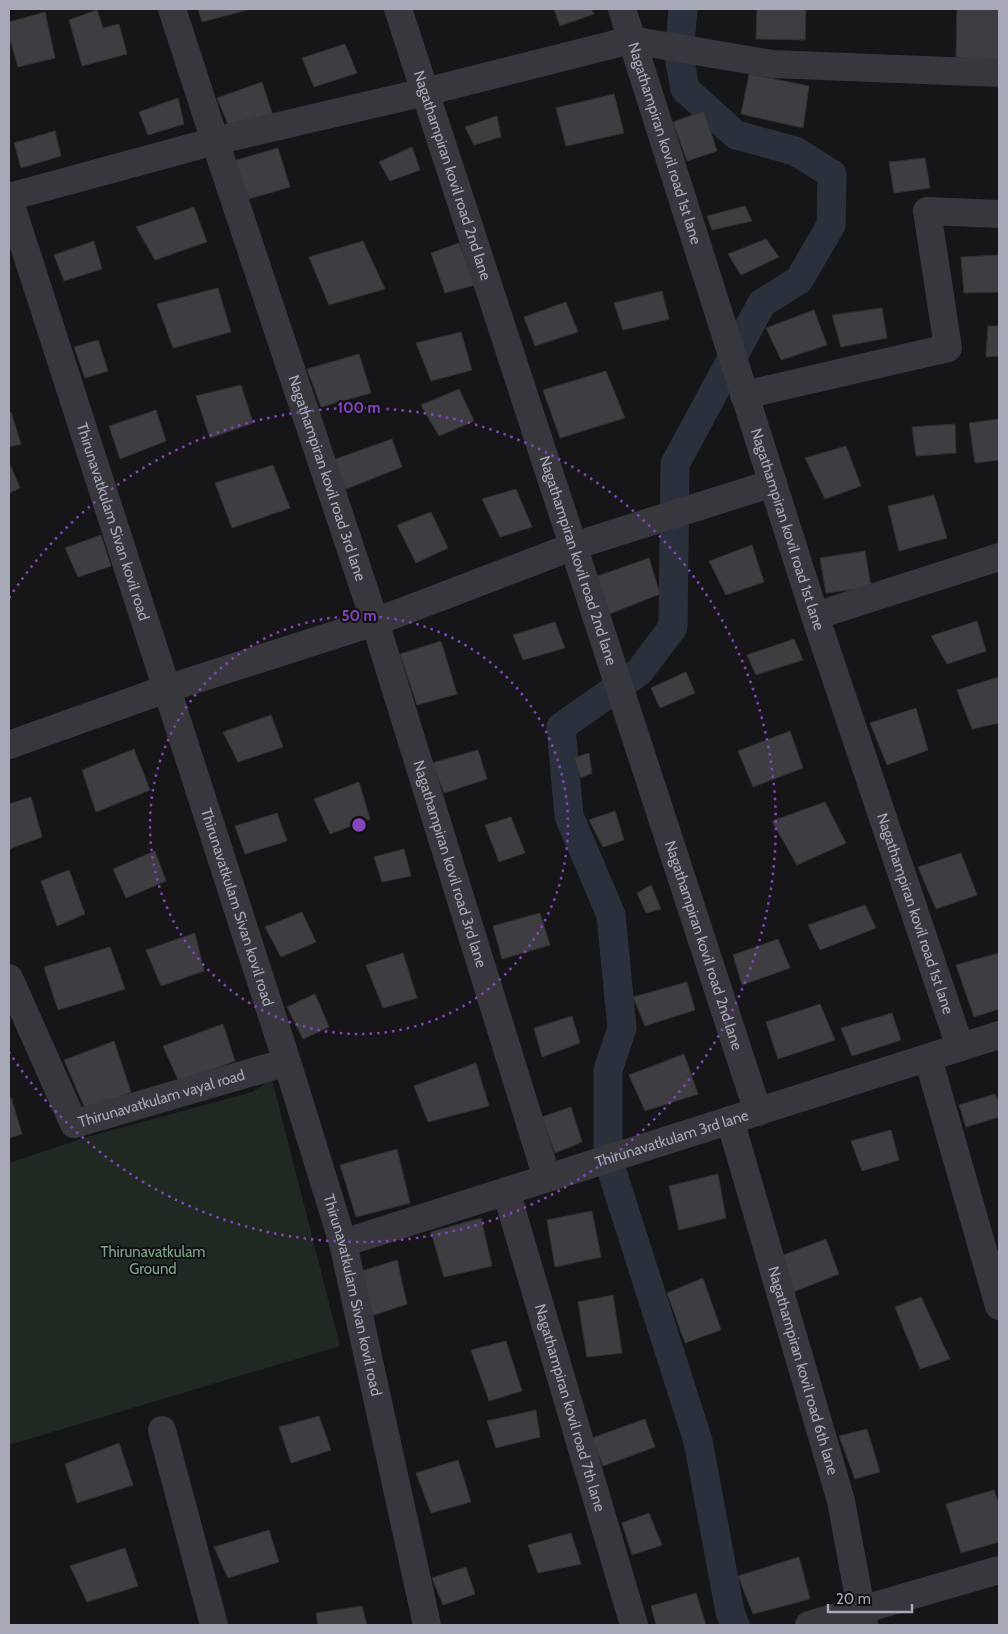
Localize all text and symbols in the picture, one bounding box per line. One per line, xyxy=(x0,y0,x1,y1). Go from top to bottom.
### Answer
street label: Nagathampiran kovil road 1st lane xyxy=(624,40,705,247)
street label: Nagathampiran kovil road 2nd lane xyxy=(410,68,495,283)
street label: Nagathampiran kovil road 3rd lane xyxy=(285,373,370,584)
text: 100 m xyxy=(337,399,381,417)
street label: Thirunavatkulam Sivan kovil road xyxy=(73,420,153,623)
street label: Nagathampiran kovil road 1st lane xyxy=(747,426,828,633)
street label: Nagathampiran kovil road 2nd lane xyxy=(535,453,621,668)
text: 50 m xyxy=(341,607,377,625)
street label: Nagathampiran kovil road 3rd lane xyxy=(409,758,490,970)
street label: Thirunavatkulam Sivan kovil road xyxy=(197,806,277,1008)
street label: Nagathampiran kovil road 1st lane xyxy=(873,811,957,1017)
centre of rings xyxy=(350,816,368,834)
street label: Nagathampiran kovil road 2nd lane xyxy=(661,838,746,1053)
street label: Thirunavatkulam vayal road xyxy=(76,1066,247,1131)
street label: Thirunavatkulam 3rd lane xyxy=(593,1106,751,1171)
street label: Thirunavatkulam Sivan kovil road xyxy=(319,1192,385,1398)
park label: Thirunavatkulam Ground xyxy=(101,1243,206,1278)
street label: Nagathampiran kovil road 6th lane xyxy=(764,1264,842,1477)
street label: Nagathampiran kovil road 7th lane xyxy=(531,1302,609,1514)
scale bar xyxy=(828,1582,912,1614)
text: 20 m xyxy=(836,1590,871,1608)

